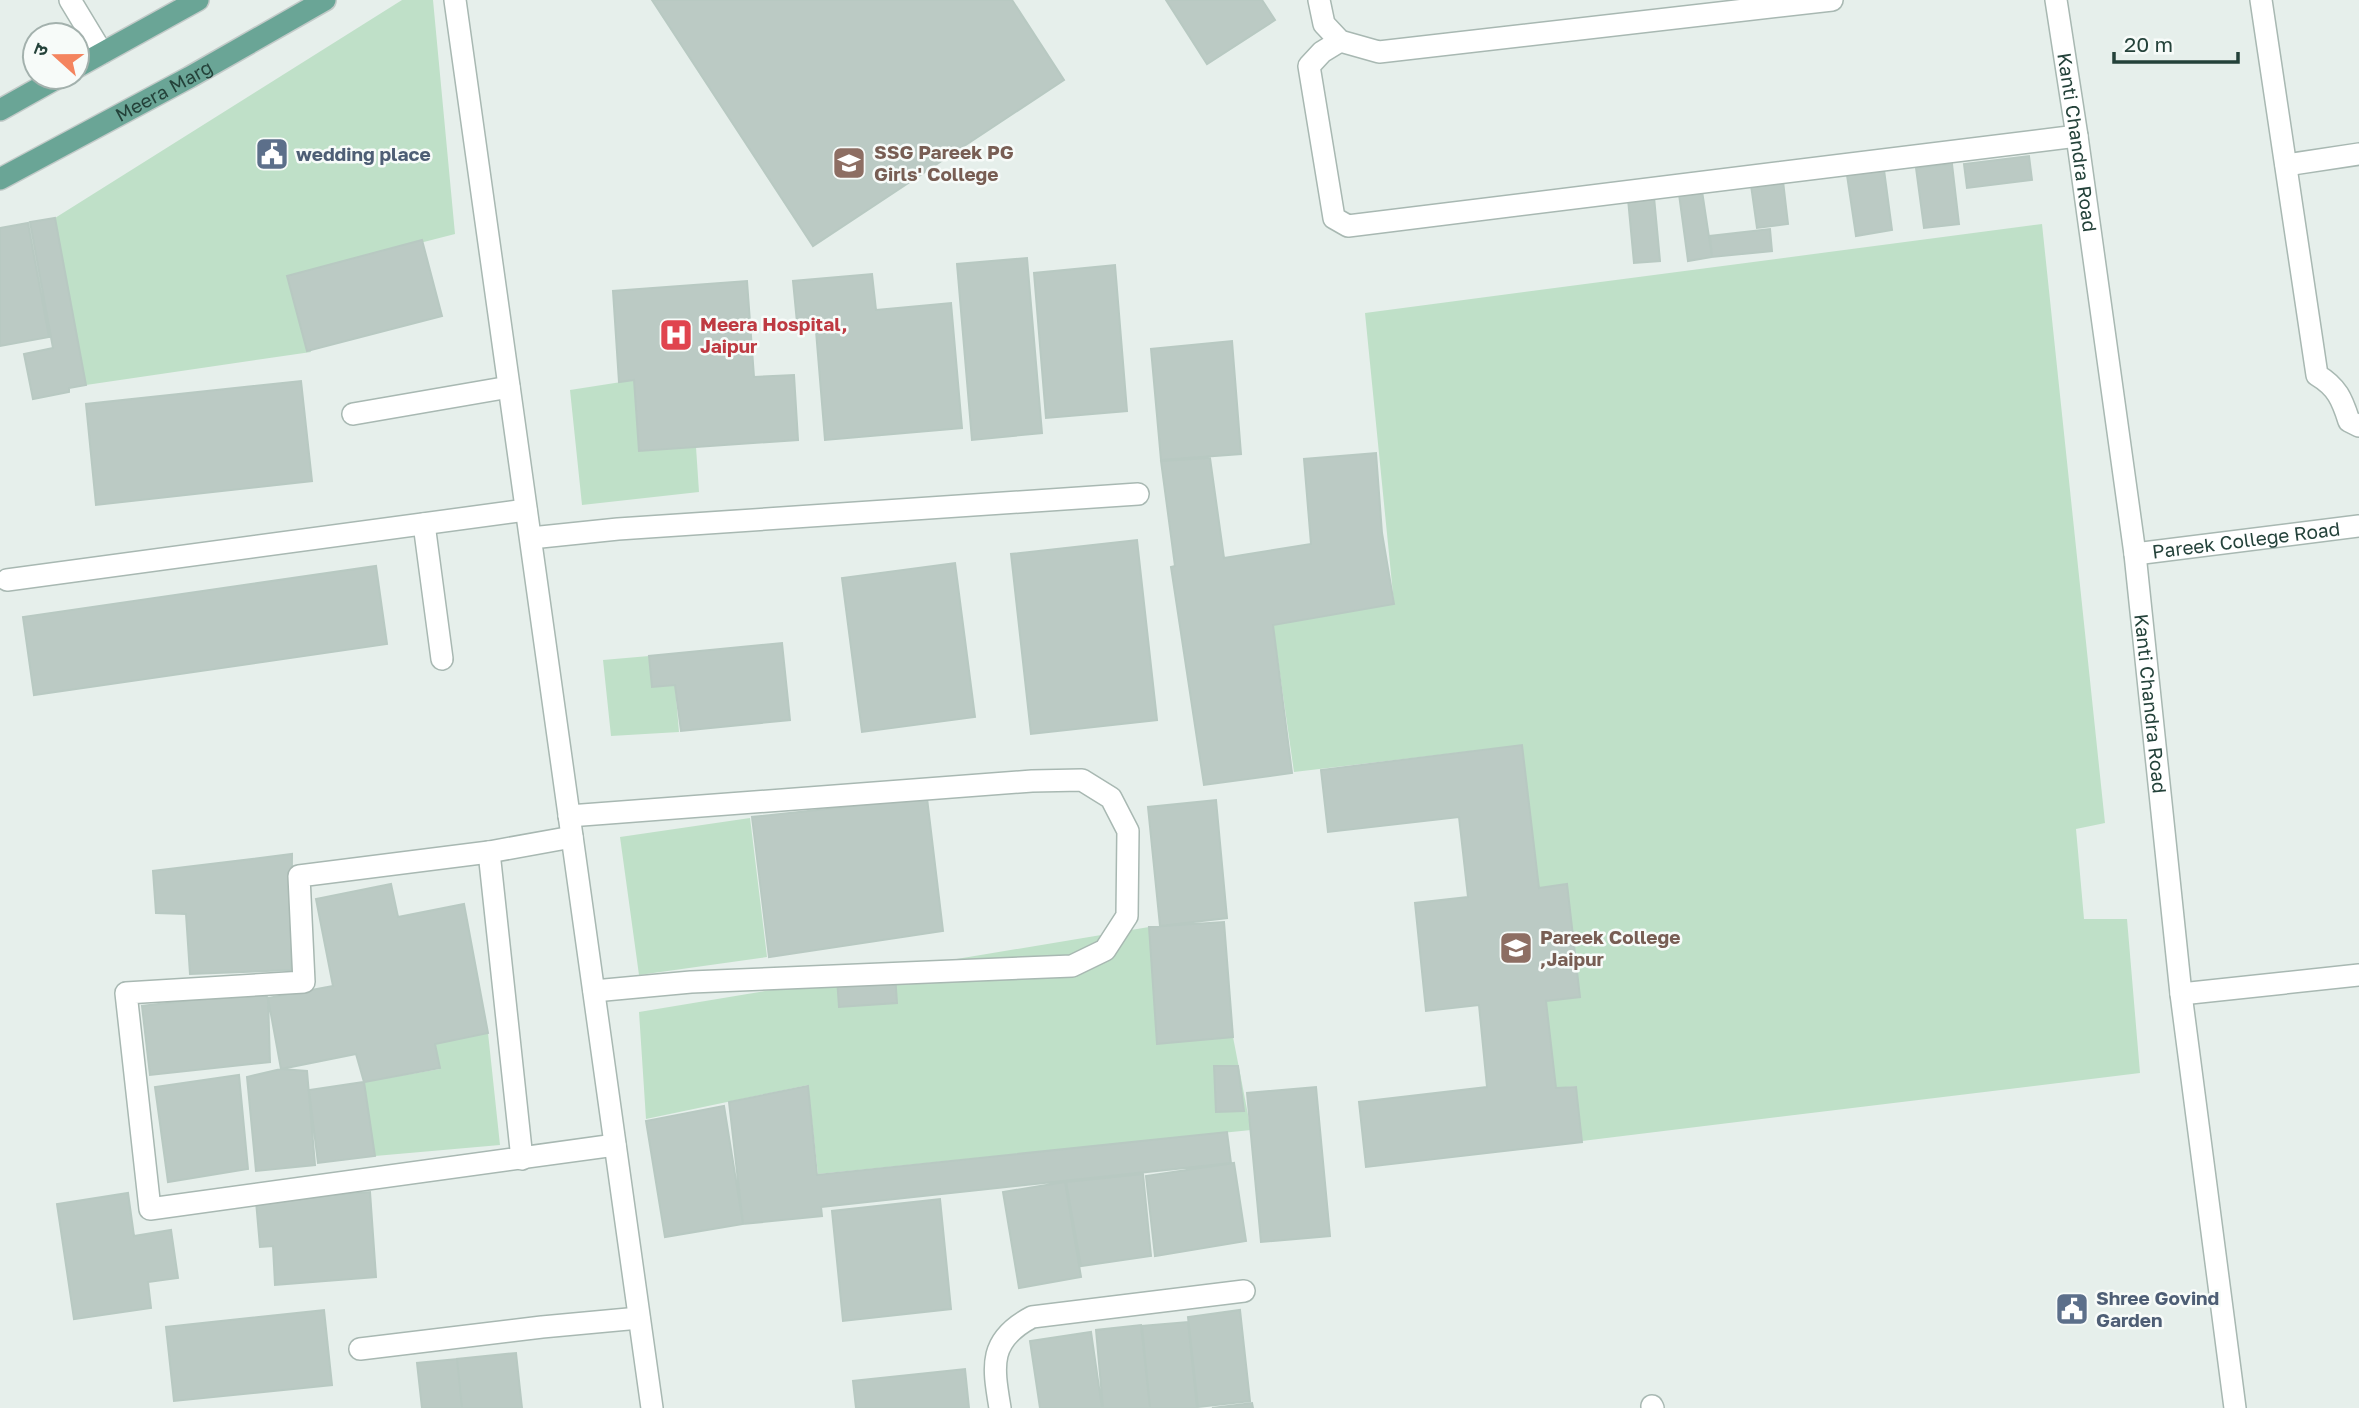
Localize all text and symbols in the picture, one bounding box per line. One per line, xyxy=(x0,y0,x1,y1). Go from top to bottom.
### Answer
north arrow xyxy=(21,21,91,91)
scale bar xyxy=(2114,21,2238,65)
text: 20 m xyxy=(2124,31,2173,57)
text: उ xyxy=(27,40,53,59)
street label: Kanti Chandra Road xyxy=(2053,51,2102,233)
street label: Meera Marg xyxy=(111,55,216,126)
public building icon: wedding place xyxy=(253,135,291,173)
place label: SSG Pareek PG Girls' College xyxy=(874,140,1014,185)
place label: wedding place xyxy=(296,142,431,165)
school or university icon: SSG Pareek PG Girls' College xyxy=(830,144,868,182)
place label: Meera Hospital, Jaipur xyxy=(700,312,848,357)
hospital icon: Meera Hospital, Jaipur xyxy=(657,316,695,354)
street label: Pareek College Road xyxy=(2151,516,2341,563)
street label: Kanti Chandra Road xyxy=(2130,612,2172,795)
place label: Pareek College ,Jaipur xyxy=(1540,925,1680,970)
school or university icon: Pareek College ,Jaipur xyxy=(1497,929,1535,967)
place label: Shree Govind Garden xyxy=(2096,1286,2219,1331)
public building icon: Shree Govind Garden xyxy=(2053,1290,2091,1328)

